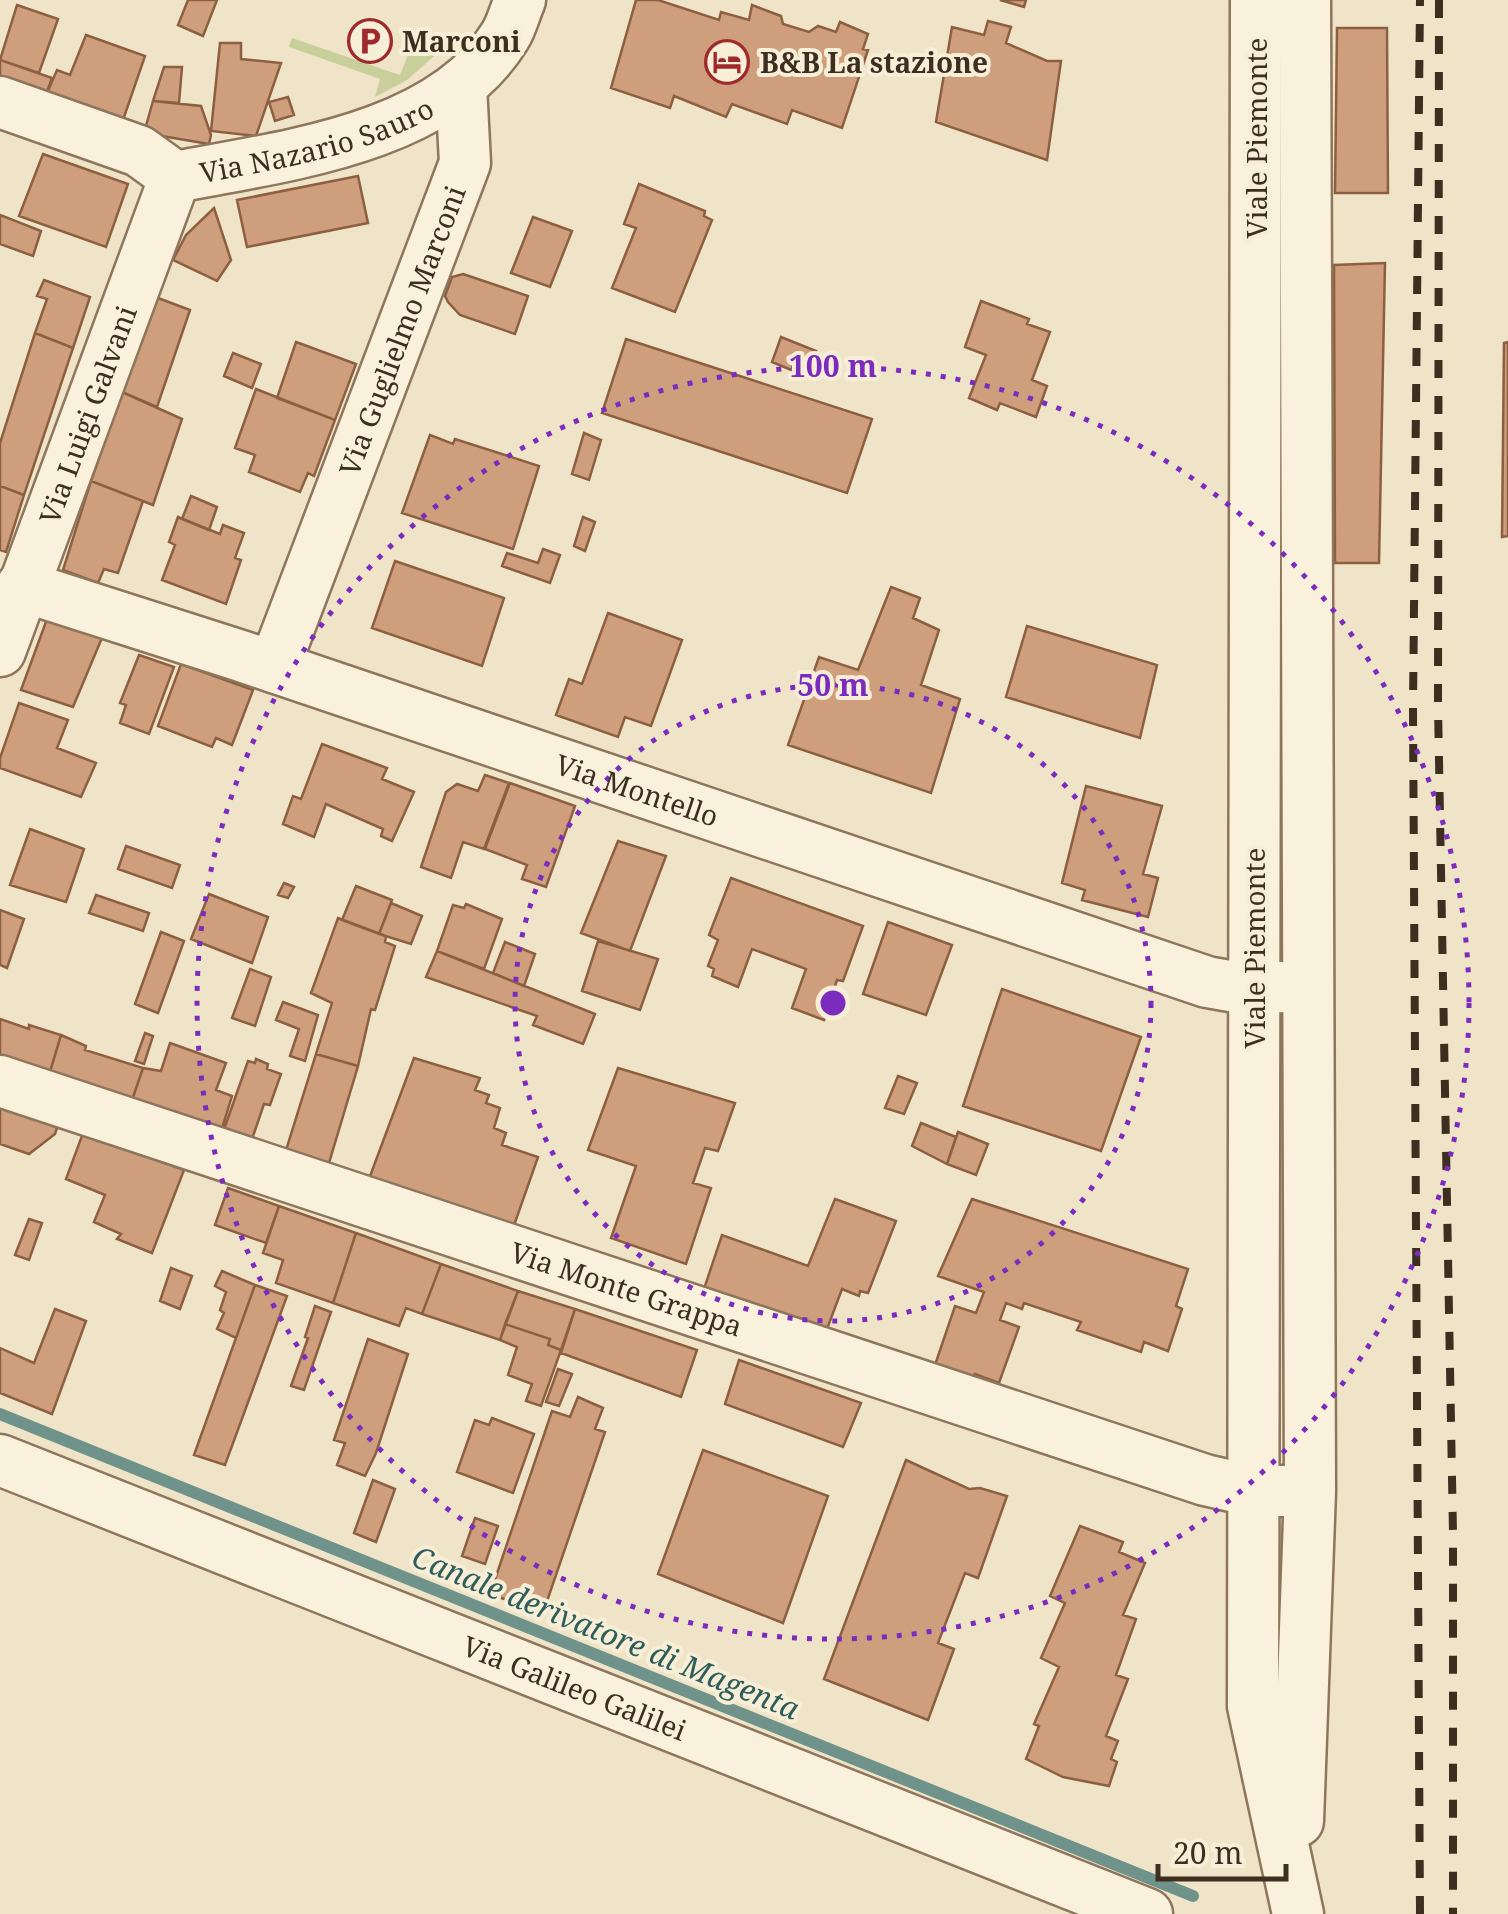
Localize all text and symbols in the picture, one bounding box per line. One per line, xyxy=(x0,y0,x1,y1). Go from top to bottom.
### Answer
parking icon: Marconi xyxy=(347,18,393,64)
place label: Marconi xyxy=(402,22,521,60)
street label: Viale Piemonte xyxy=(1237,38,1275,238)
hotel icon: B&B La stazione xyxy=(704,39,750,85)
place label: B&B La stazione xyxy=(760,43,988,81)
street label: Via Nazario Sauro xyxy=(196,89,440,191)
street label: Via Guglielmo Marconi xyxy=(329,180,474,481)
street label: Via Luigi Galvani xyxy=(30,300,145,529)
text: 100 m xyxy=(789,345,877,386)
text: 50 m xyxy=(797,664,869,705)
street label: Via Montello xyxy=(551,745,724,835)
street label: Viale Piemonte xyxy=(1235,848,1273,1048)
centre of rings xyxy=(815,985,851,1021)
street label: Via Monte Grappa xyxy=(506,1232,747,1345)
water label: Canale derivatore di Magenta xyxy=(406,1535,806,1729)
street label: Via Galileo Galilei xyxy=(457,1626,692,1749)
scale bar xyxy=(1158,1819,1286,1881)
text: 20 m xyxy=(1173,1832,1243,1873)

